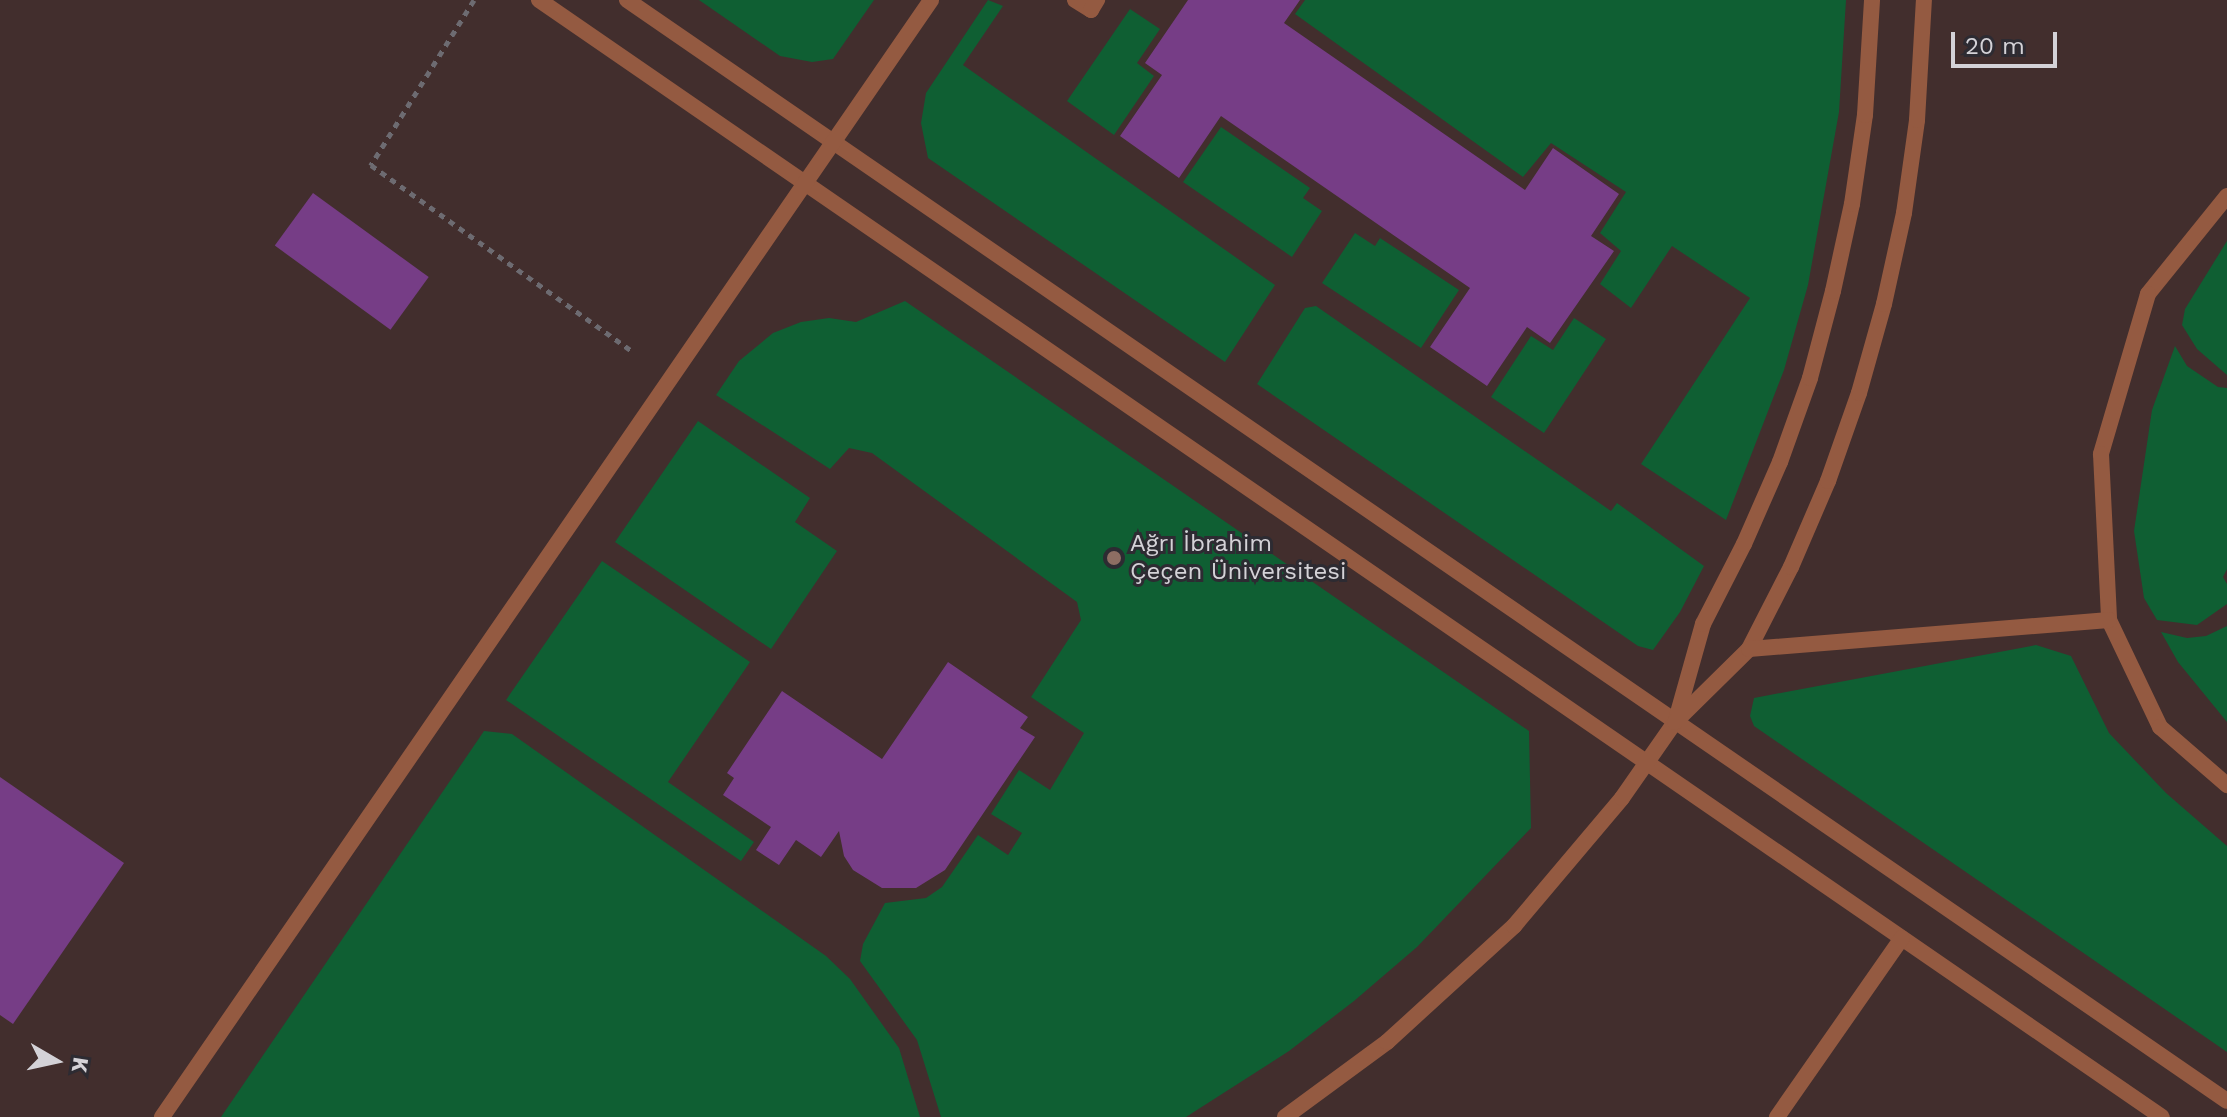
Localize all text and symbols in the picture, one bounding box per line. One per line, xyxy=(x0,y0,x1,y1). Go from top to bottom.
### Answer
scale bar xyxy=(1955,16,2061,66)
text: 20 m xyxy=(1965,32,2025,60)
place label: Ağrı İbrahim Çeçen Üniversitesi xyxy=(1130,530,1346,586)
marker: Ağrı İbrahim Çeçen Üniversitesi xyxy=(1105,549,1123,567)
north arrow xyxy=(16,1021,96,1101)
text: K xyxy=(67,1055,94,1074)

